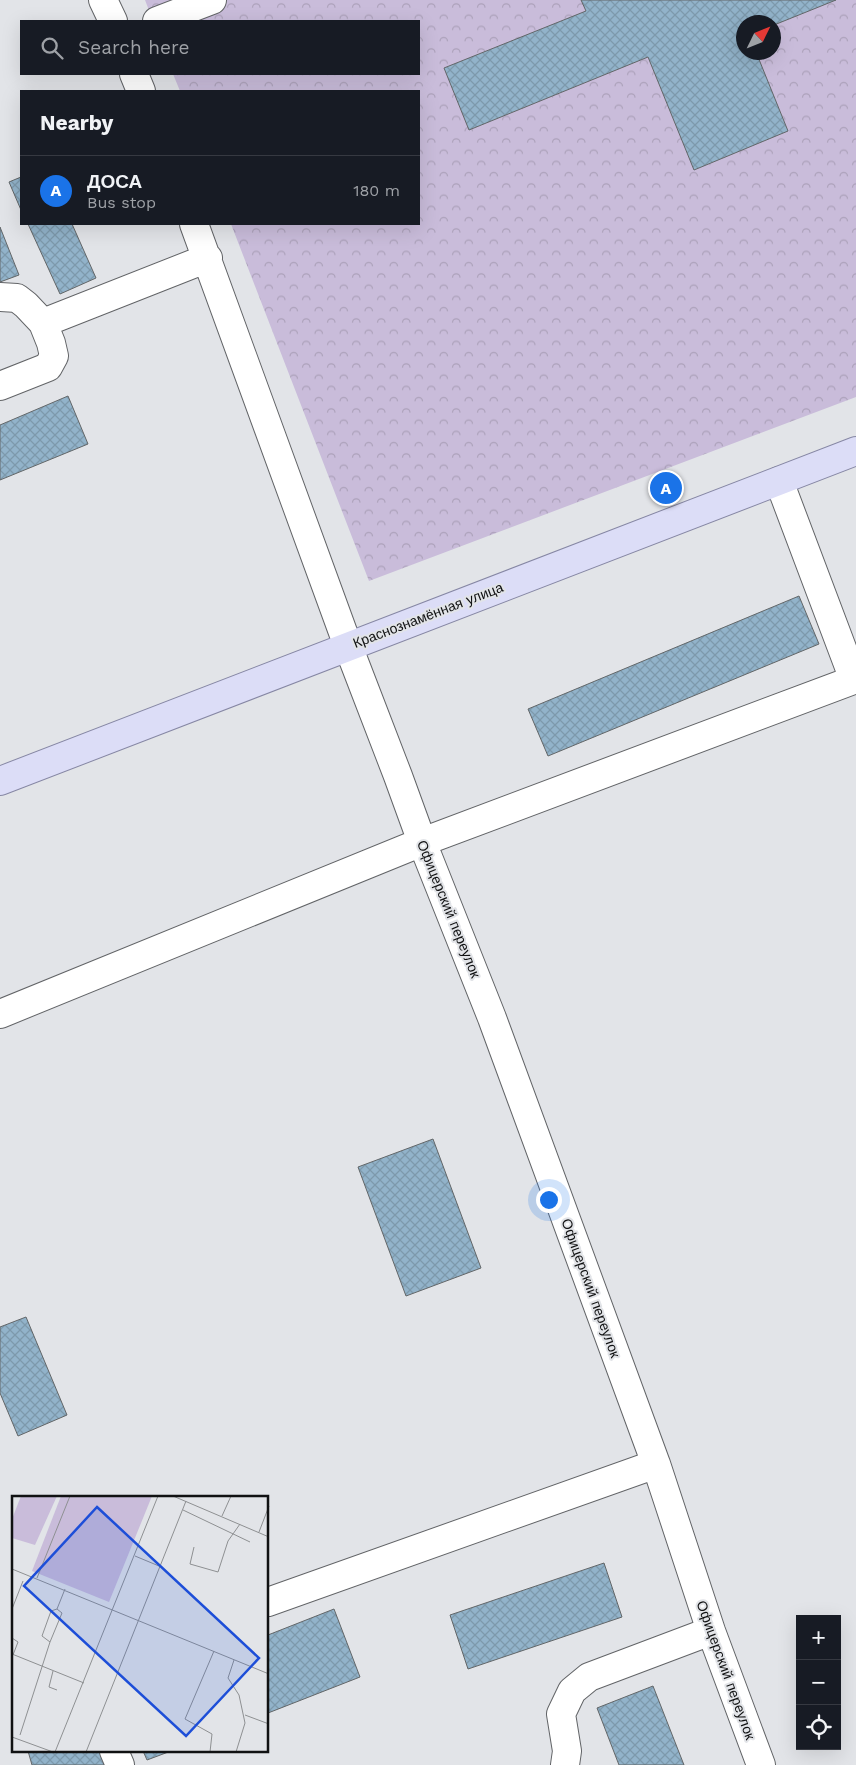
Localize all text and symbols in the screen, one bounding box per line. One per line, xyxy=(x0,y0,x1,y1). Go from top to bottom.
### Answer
north arrow xyxy=(736,15,781,60)
search box xyxy=(20,20,420,75)
icon: search xyxy=(38,34,66,62)
text: Search here xyxy=(78,36,189,59)
text: Nearby xyxy=(40,110,113,135)
text: ДОСА xyxy=(87,170,142,193)
text: A xyxy=(51,181,61,200)
text: 180 m xyxy=(353,181,400,200)
text: Bus stop xyxy=(87,193,156,212)
pin: A xyxy=(650,469,682,507)
street label: Краснознамённая улица xyxy=(351,579,506,651)
street label: Офицерский переулок xyxy=(414,838,484,981)
your location xyxy=(536,1187,562,1213)
street label: Офицерский переулок xyxy=(558,1216,624,1361)
inset map xyxy=(12,1496,269,1752)
street label: Офицерский переулок xyxy=(693,1598,759,1743)
map controls xyxy=(796,1615,841,1750)
button: + xyxy=(796,1615,841,1660)
button: − xyxy=(796,1660,841,1705)
button: locate xyxy=(796,1705,841,1750)

